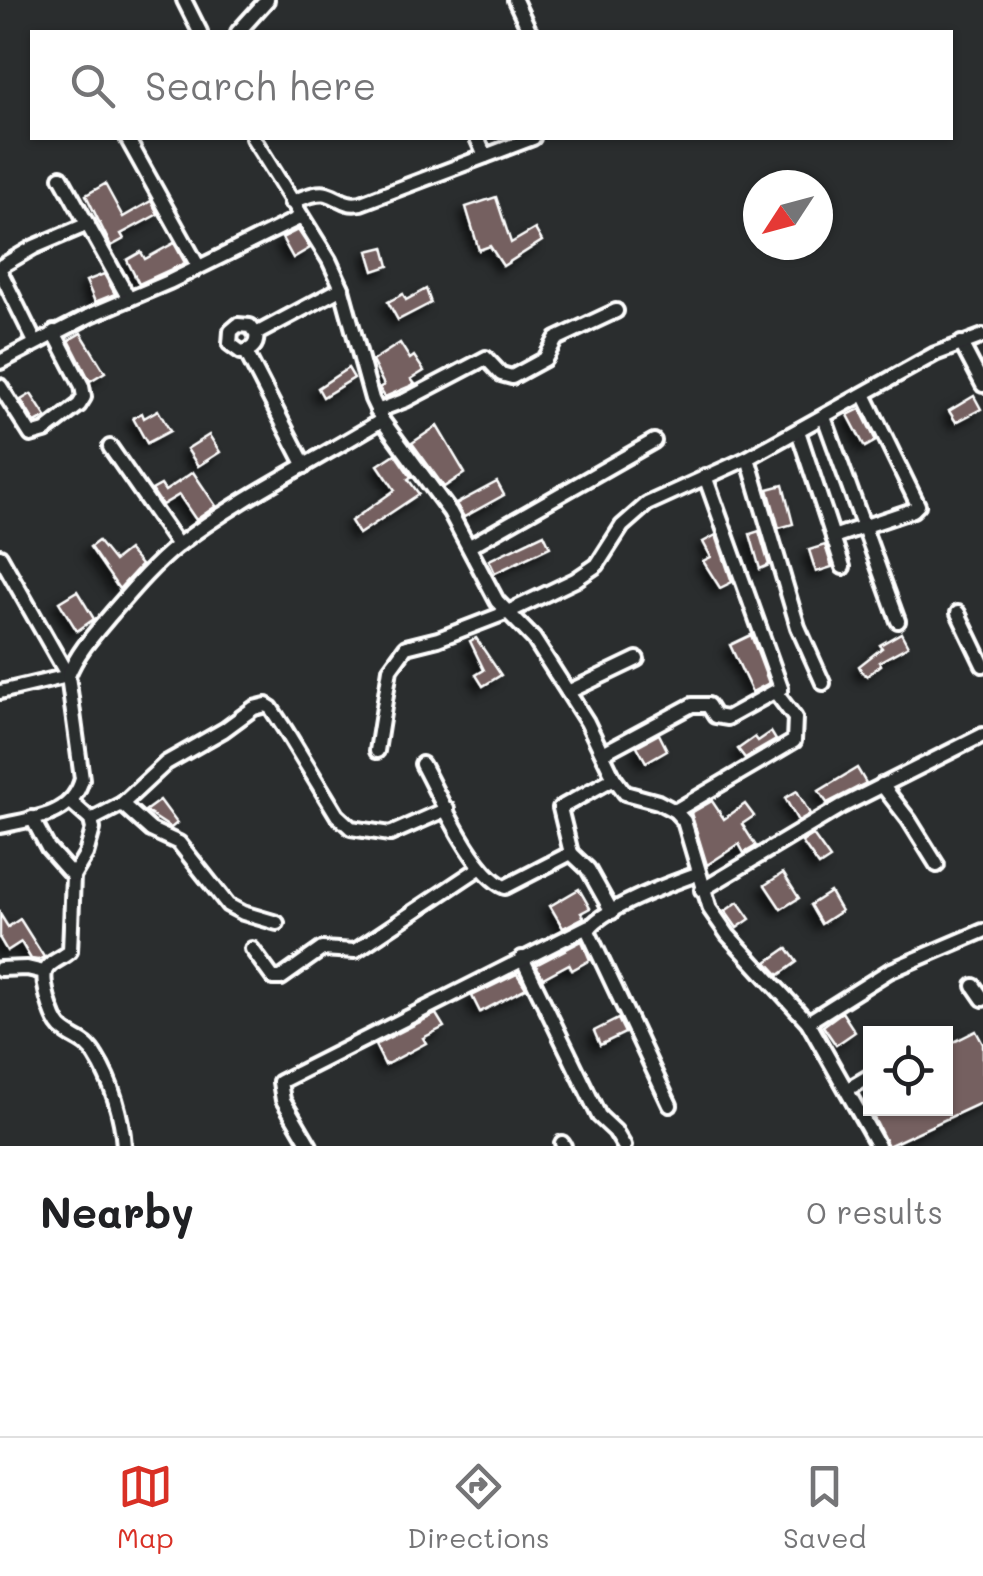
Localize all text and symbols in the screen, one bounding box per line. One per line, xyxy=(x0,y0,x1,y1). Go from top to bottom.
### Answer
search box xyxy=(30,30,953,140)
icon: search xyxy=(65,58,120,113)
text: Search here xyxy=(145,60,376,110)
north arrow xyxy=(743,170,833,260)
map controls xyxy=(863,1026,953,1116)
button: locate xyxy=(863,1026,953,1116)
text: Nearby xyxy=(40,1184,194,1239)
text: 0 results xyxy=(806,1190,943,1232)
tab: Map xyxy=(117,1459,174,1555)
tab: Directions xyxy=(407,1459,550,1555)
tab: Saved xyxy=(783,1459,866,1555)

